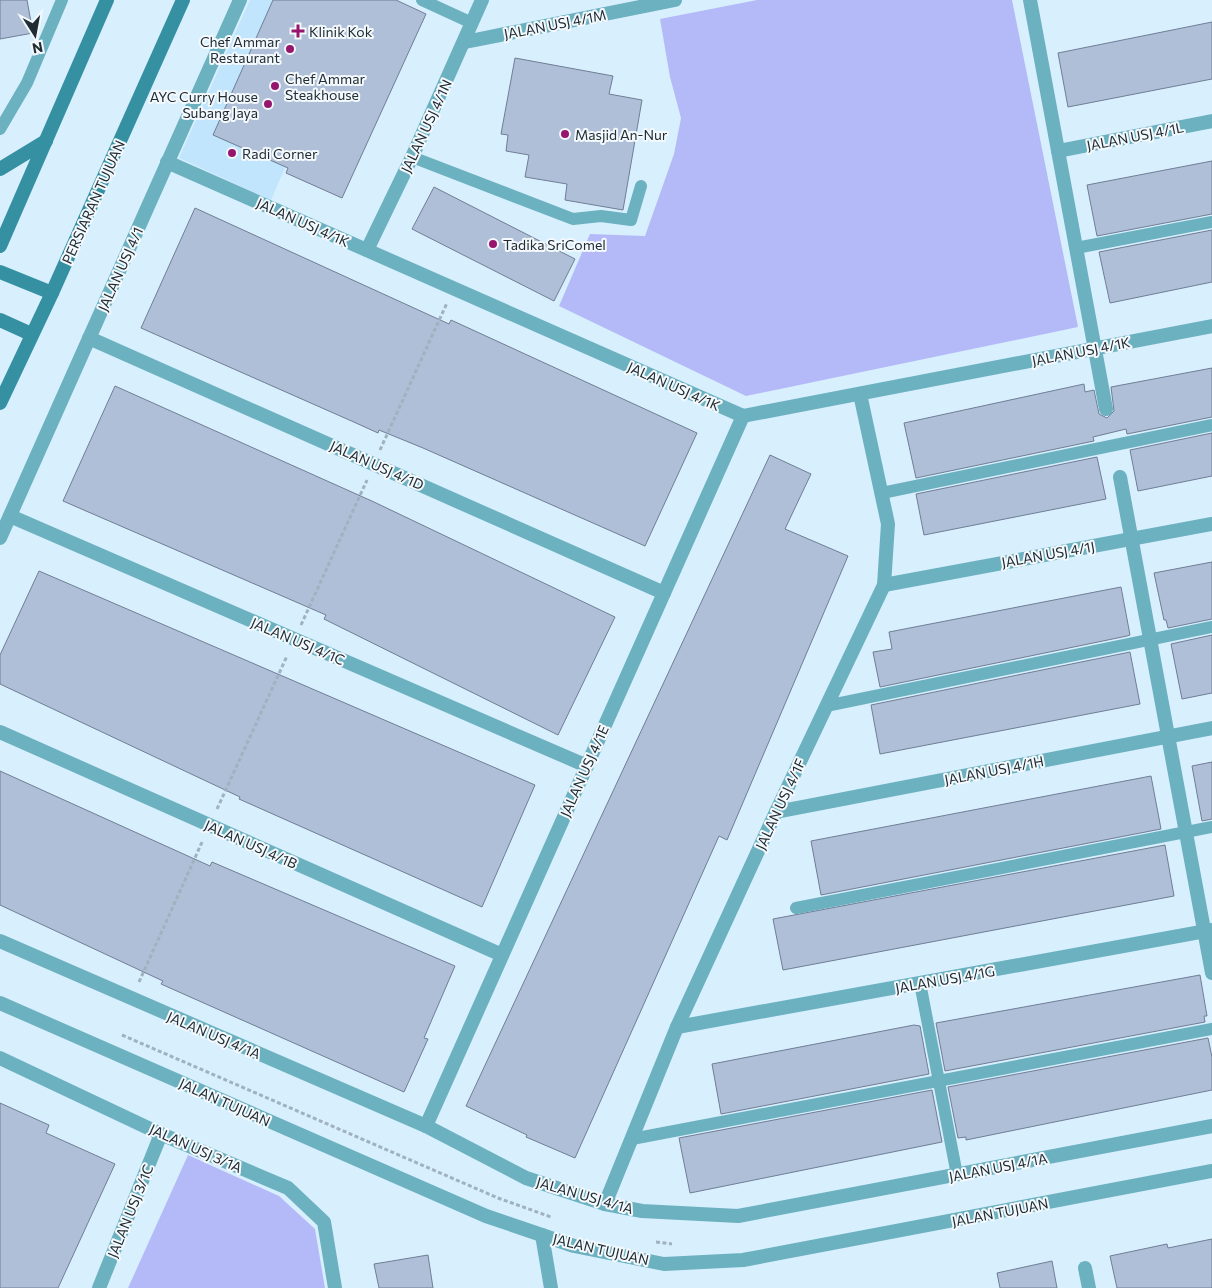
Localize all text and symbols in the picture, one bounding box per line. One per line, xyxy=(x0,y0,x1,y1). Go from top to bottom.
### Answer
street label: JALAN USJ 4/1M xyxy=(502,6,608,42)
north arrow xyxy=(10,10,60,60)
place label: Klinik Kok xyxy=(309,23,373,40)
marker: Klinik Kok xyxy=(291,24,305,38)
place label: Chef Ammar Restaurant xyxy=(200,33,280,66)
text: N xyxy=(31,39,44,58)
marker: Chef Ammar Restaurant xyxy=(284,43,296,55)
place label: Chef Ammar Steakhouse xyxy=(285,70,366,103)
street label: JALAN USJ 4/1N xyxy=(397,77,455,175)
marker: Chef Ammar Steakhouse xyxy=(269,80,281,92)
place label: AYC Curry House Subang Jaya xyxy=(150,88,258,121)
marker: AYC Curry House Subang Jaya xyxy=(262,98,274,110)
street label: JALAN USJ 4/1L xyxy=(1085,118,1185,154)
place label: Masjid An-Nur xyxy=(575,126,668,143)
marker: Masjid An-Nur xyxy=(559,128,571,140)
street label: PERSIARAN TUJUAN xyxy=(58,137,128,267)
place label: Radi Corner xyxy=(242,145,318,162)
marker: Radi Corner xyxy=(226,147,238,159)
street label: JALAN USJ 4/1K xyxy=(254,194,352,250)
street label: JALAN USJ 4/1 xyxy=(94,224,146,314)
place label: Tadika SriComel xyxy=(503,236,606,253)
marker: Tadika SriComel xyxy=(487,238,499,250)
street label: JALAN USJ 4/1K xyxy=(1030,333,1132,369)
street label: JALAN USJ 4/1K xyxy=(625,358,723,414)
street label: JALAN USJ 4/1D xyxy=(328,437,426,493)
street label: JALAN USJ 4/1J xyxy=(1000,537,1096,571)
street label: JALAN USJ 4/1C xyxy=(249,614,347,668)
street label: JALAN USJ 4/1E xyxy=(556,722,612,820)
street label: JALAN USJ 4/1H xyxy=(943,752,1045,788)
street label: JALAN USJ 4/1F xyxy=(751,756,809,852)
street label: JALAN USJ 4/1B xyxy=(202,816,300,872)
street label: JALAN USJ 4/1G xyxy=(894,962,996,996)
street label: JALAN USJ 4/1A xyxy=(165,1008,264,1063)
street label: JALAN TUJUAN xyxy=(177,1074,273,1130)
street label: JALAN USJ 3/1A xyxy=(147,1120,245,1176)
street label: JALAN USJ 4/1A xyxy=(947,1149,1049,1185)
street label: JALAN USJ 3/1C xyxy=(104,1162,156,1260)
street label: JALAN USJ 4/1A xyxy=(535,1173,636,1217)
street label: JALAN TUJUAN xyxy=(950,1194,1050,1230)
street label: JALAN TUJUAN xyxy=(551,1230,651,1268)

